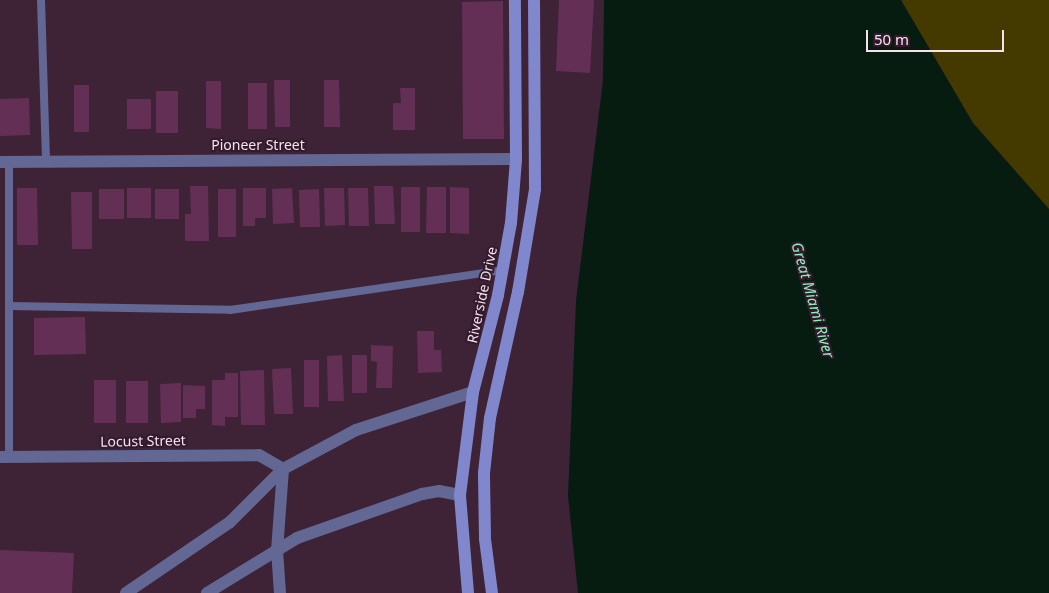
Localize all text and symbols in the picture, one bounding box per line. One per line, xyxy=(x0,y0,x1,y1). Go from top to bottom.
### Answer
scale bar xyxy=(869,20,1006,52)
text: 50 m xyxy=(874,29,909,49)
street label: Pioneer Street xyxy=(211,137,305,153)
water label: Great Miami River xyxy=(788,240,838,360)
street label: Riverside Drive xyxy=(464,245,500,345)
street label: Locust Street xyxy=(100,432,186,450)

